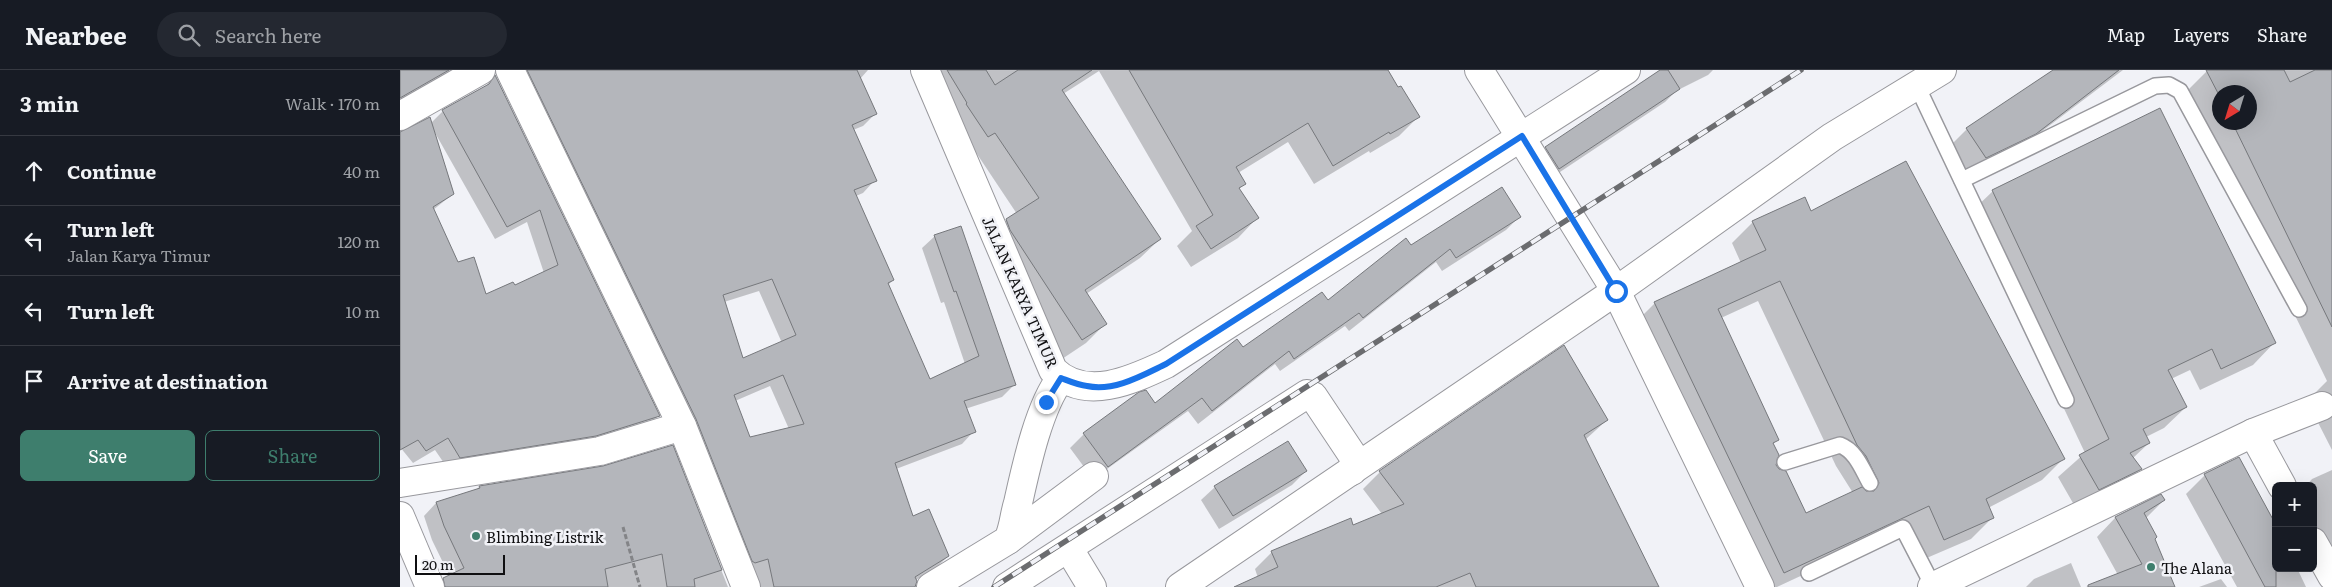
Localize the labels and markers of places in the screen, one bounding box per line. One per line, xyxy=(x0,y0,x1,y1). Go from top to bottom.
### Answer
place label: Blimbing Listrik xyxy=(486,525,604,548)
marker: Blimbing Listrik xyxy=(470,530,482,542)
place label: The Alana xyxy=(2161,556,2233,579)
marker: The Alana xyxy=(2145,561,2157,573)

